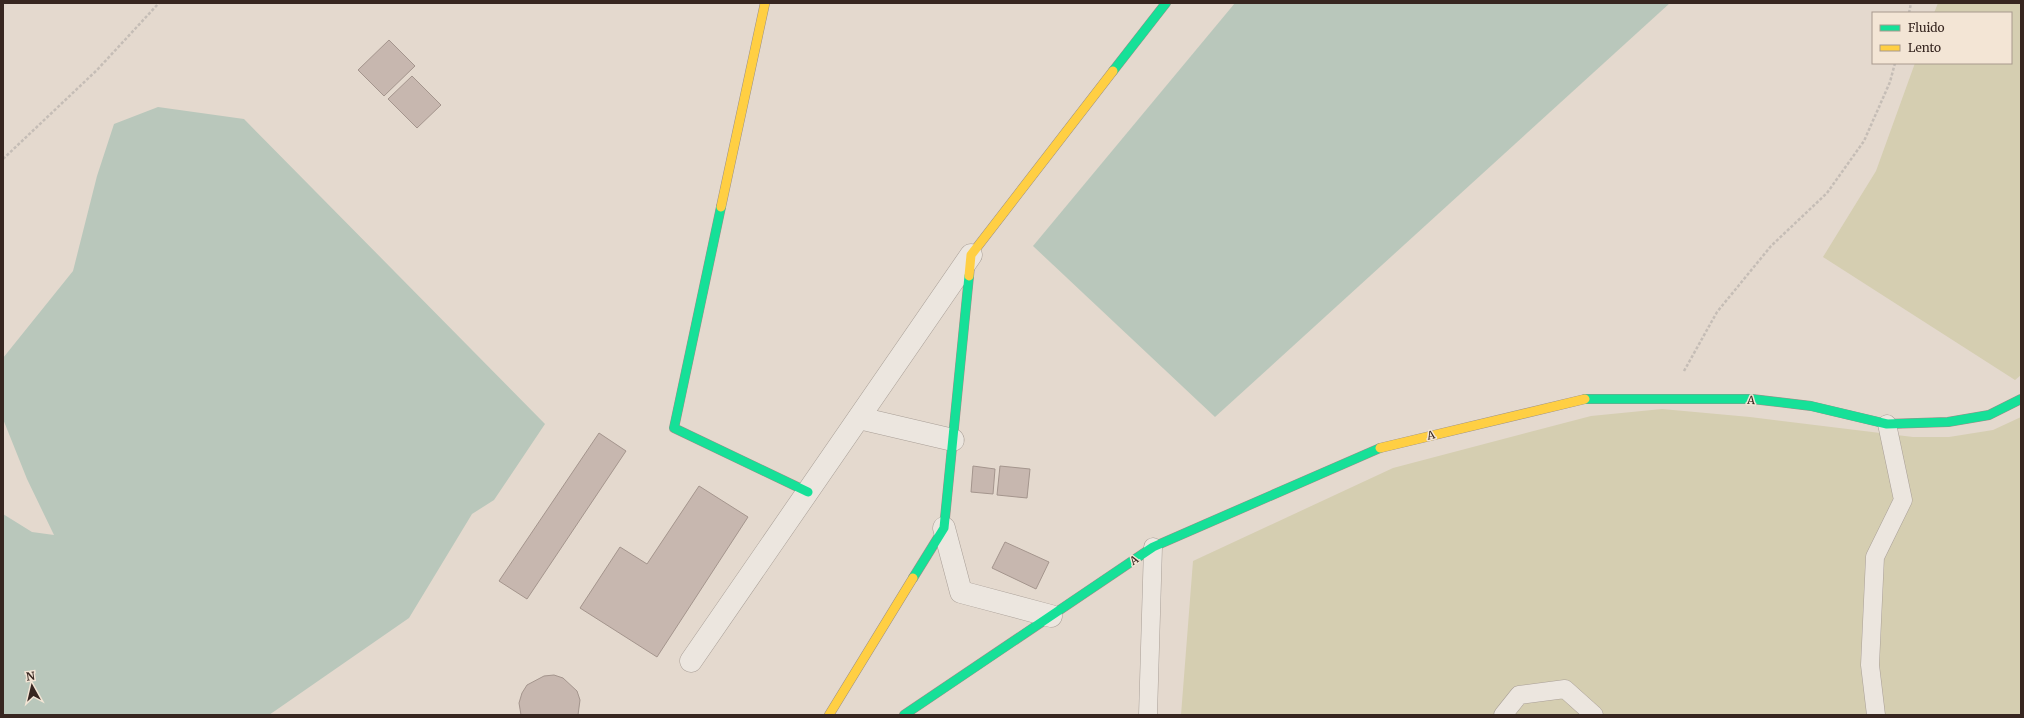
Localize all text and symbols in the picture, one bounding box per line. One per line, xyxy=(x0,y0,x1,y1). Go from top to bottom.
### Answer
legend xyxy=(1872,12,2012,64)
text: Fluido xyxy=(1908,20,1945,35)
text: Lento xyxy=(1908,40,1941,55)
street label: A xyxy=(1746,393,1755,407)
street label: A xyxy=(1425,427,1437,443)
street label: A xyxy=(1126,552,1141,569)
north arrow xyxy=(12,666,52,706)
text: N xyxy=(25,669,36,684)

